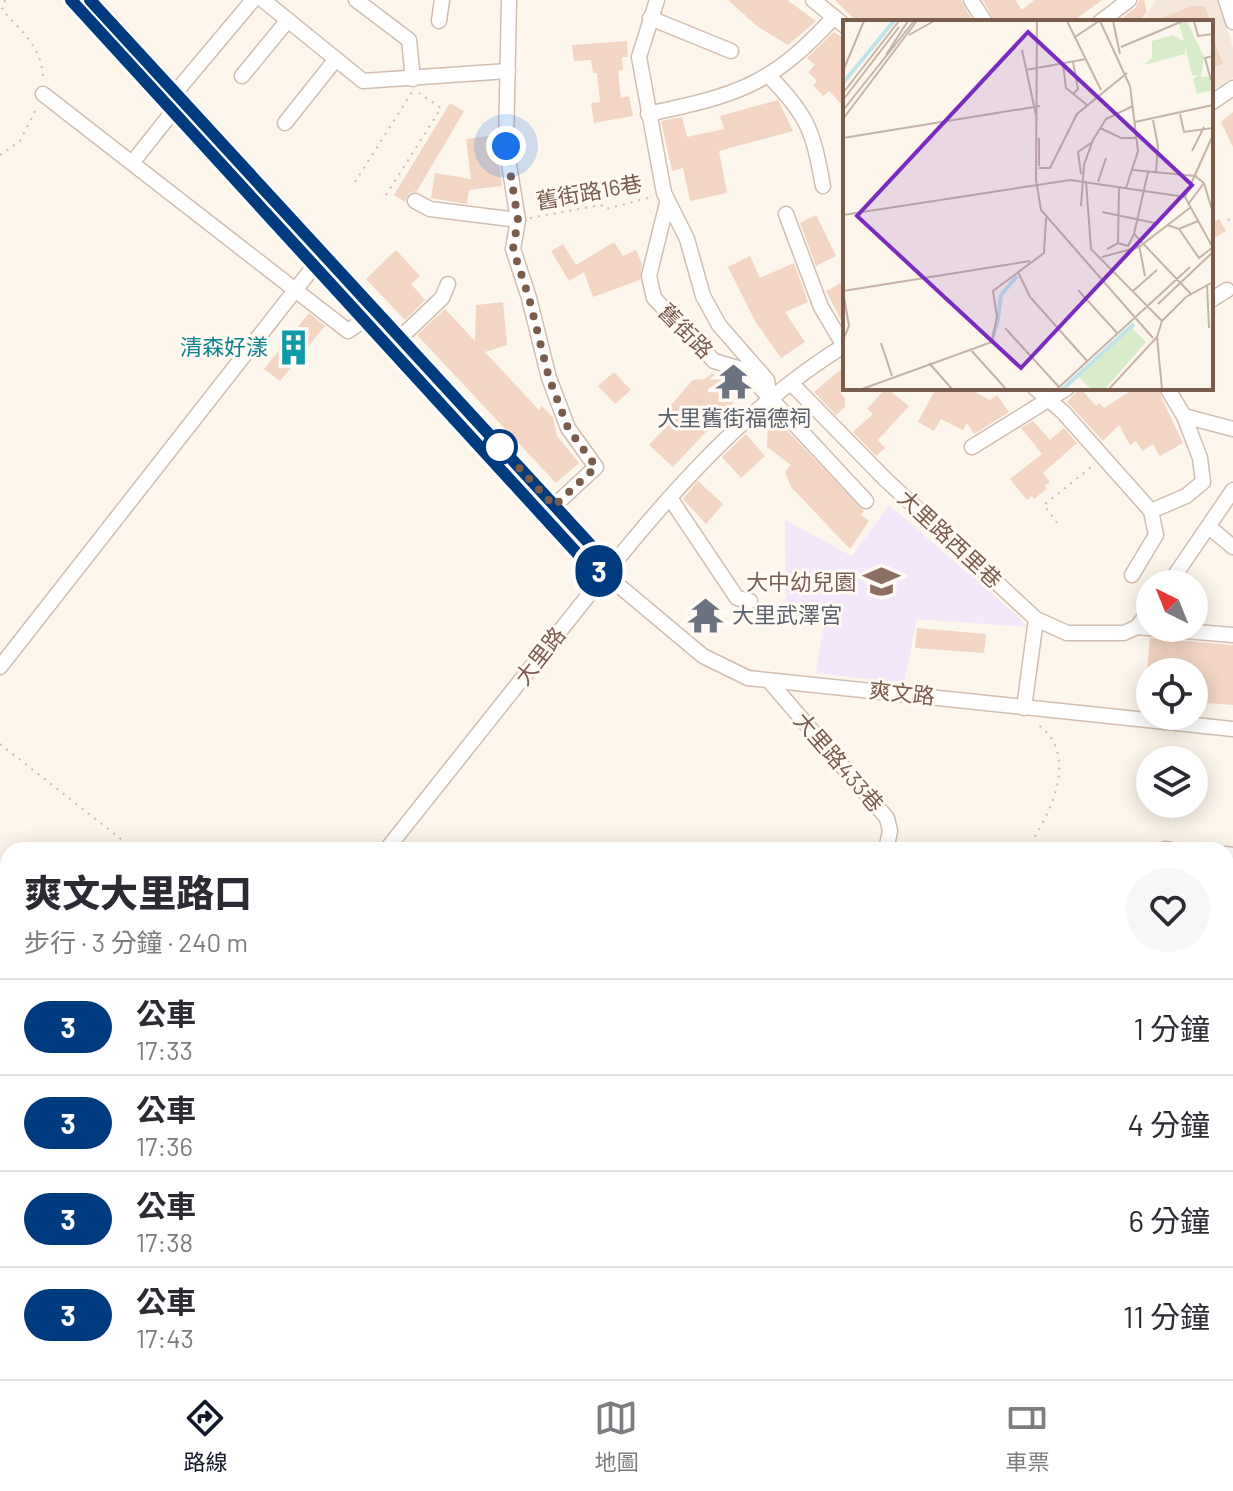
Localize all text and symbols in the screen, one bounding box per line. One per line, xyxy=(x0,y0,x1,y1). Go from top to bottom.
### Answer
inset map xyxy=(843,20,1213,390)
your location xyxy=(486,126,526,166)
street label: 舊街路16巷 xyxy=(534,169,644,213)
street label: 舊街路 xyxy=(654,298,719,363)
building icon: 清森好漾 xyxy=(275,328,313,366)
place label: 清森好漾 xyxy=(180,333,268,359)
temple icon: 大里舊街福德祠 xyxy=(715,363,753,401)
place label: 大里舊街福德祠 xyxy=(657,404,811,430)
unlabelled marker xyxy=(483,430,517,464)
street label: 大里路西里巷 xyxy=(894,484,1008,593)
line badge: 3 xyxy=(573,545,625,597)
text: 3 xyxy=(591,554,607,588)
school or university icon: 大中幼兒園 xyxy=(863,563,901,601)
place label: 大中幼兒園 xyxy=(746,568,856,594)
north arrow xyxy=(1136,570,1208,642)
map controls xyxy=(1136,570,1208,818)
temple icon: 大里武澤宮 xyxy=(687,596,725,634)
place label: 大里武澤宮 xyxy=(732,601,842,627)
street label: 大里路 xyxy=(509,621,570,689)
button: locate xyxy=(1136,658,1208,730)
street label: 爽文路 xyxy=(868,676,936,708)
street label: 大里路433巷 xyxy=(790,706,890,816)
button: layers xyxy=(1136,746,1208,818)
button: heart xyxy=(1126,868,1210,952)
text: 爽文大里路口 xyxy=(24,869,252,915)
text: 步行 · 3 分鐘 · 240 m xyxy=(24,926,248,957)
text: 公車 xyxy=(136,995,196,1031)
text: 3 xyxy=(60,1010,76,1044)
text: 1 分鐘 xyxy=(1134,1010,1210,1046)
text: 17:33 xyxy=(136,1034,193,1065)
text: 公車 xyxy=(136,1091,196,1127)
text: 3 xyxy=(60,1106,76,1140)
text: 4 分鐘 xyxy=(1127,1106,1210,1142)
text: 17:36 xyxy=(136,1130,193,1161)
text: 公車 xyxy=(136,1187,196,1223)
text: 3 xyxy=(60,1202,76,1236)
text: 6 分鐘 xyxy=(1129,1202,1210,1238)
text: 17:38 xyxy=(136,1226,193,1257)
text: 公車 xyxy=(136,1283,196,1319)
text: 3 xyxy=(60,1298,76,1332)
text: 11 分鐘 xyxy=(1123,1298,1210,1334)
text: 17:43 xyxy=(136,1322,194,1353)
tab: 路線 xyxy=(183,1396,228,1476)
tab: 地圖 xyxy=(594,1396,639,1476)
tab: 車票 xyxy=(1005,1396,1050,1476)

